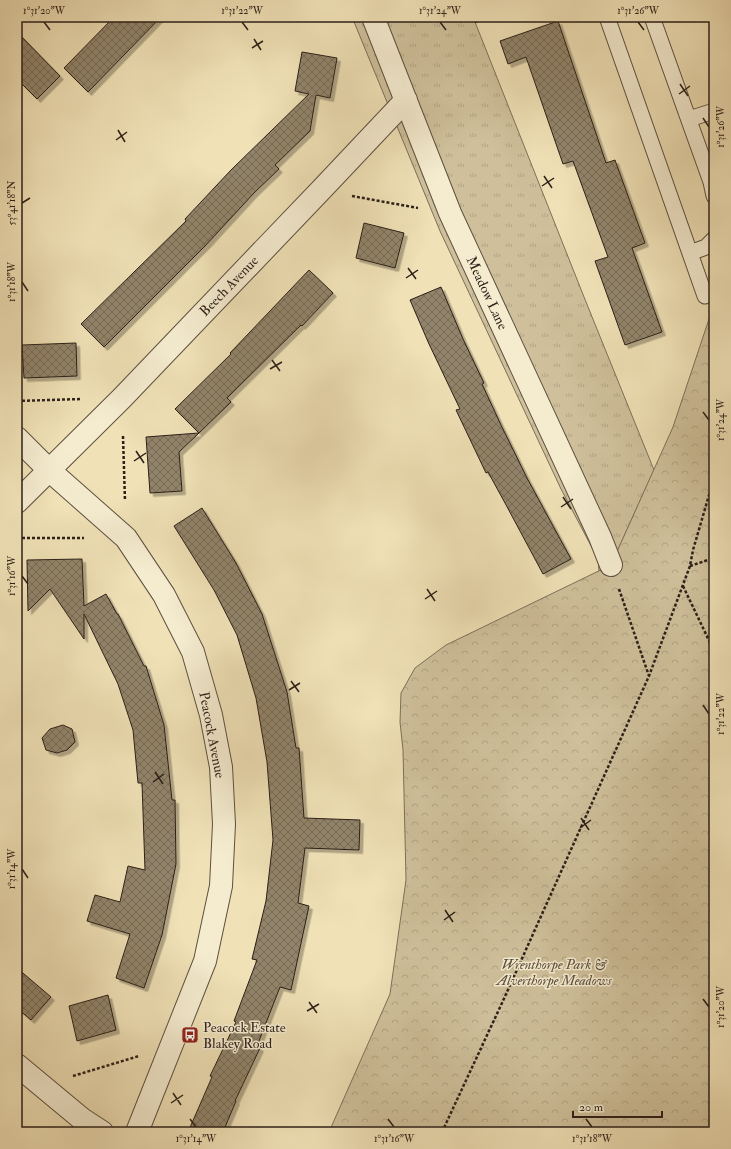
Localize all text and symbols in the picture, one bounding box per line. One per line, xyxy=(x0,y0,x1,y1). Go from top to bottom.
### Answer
text: 1°31'20"W xyxy=(23,5,66,17)
text: 1°31'22"W xyxy=(221,5,264,17)
text: 1°31'24"W xyxy=(419,5,462,17)
text: 1°31'26"W xyxy=(617,5,660,17)
text: 1°31'26"W xyxy=(715,105,727,148)
text: 53°41'18"N xyxy=(6,181,18,225)
street label: Beech Avenue xyxy=(196,252,262,320)
street label: Meadow Lane xyxy=(463,254,511,333)
text: 1°31'18"W xyxy=(6,261,18,302)
text: 1°31'24"W xyxy=(715,398,727,441)
text: 1°31'16"W xyxy=(6,555,18,596)
street label: Peacock Avenue xyxy=(195,690,229,780)
text: 1°31'22"W xyxy=(715,692,727,735)
text: 1°31'14"W xyxy=(6,848,18,889)
park label: Wrenthorpe Park & Alverthorpe Meadows xyxy=(494,956,613,989)
text: 1°31'20"W xyxy=(715,985,727,1028)
place label: Peacock Estate Blakey Road xyxy=(203,1019,286,1053)
bus stop icon: Peacock Estate Blakey Road xyxy=(180,1025,200,1045)
scale bar xyxy=(573,1093,662,1119)
text: 20 m xyxy=(579,1100,604,1115)
text: 1°31'14"W xyxy=(176,1133,217,1145)
text: 1°31'16"W xyxy=(374,1133,415,1145)
text: 1°31'18"W xyxy=(572,1133,613,1145)

